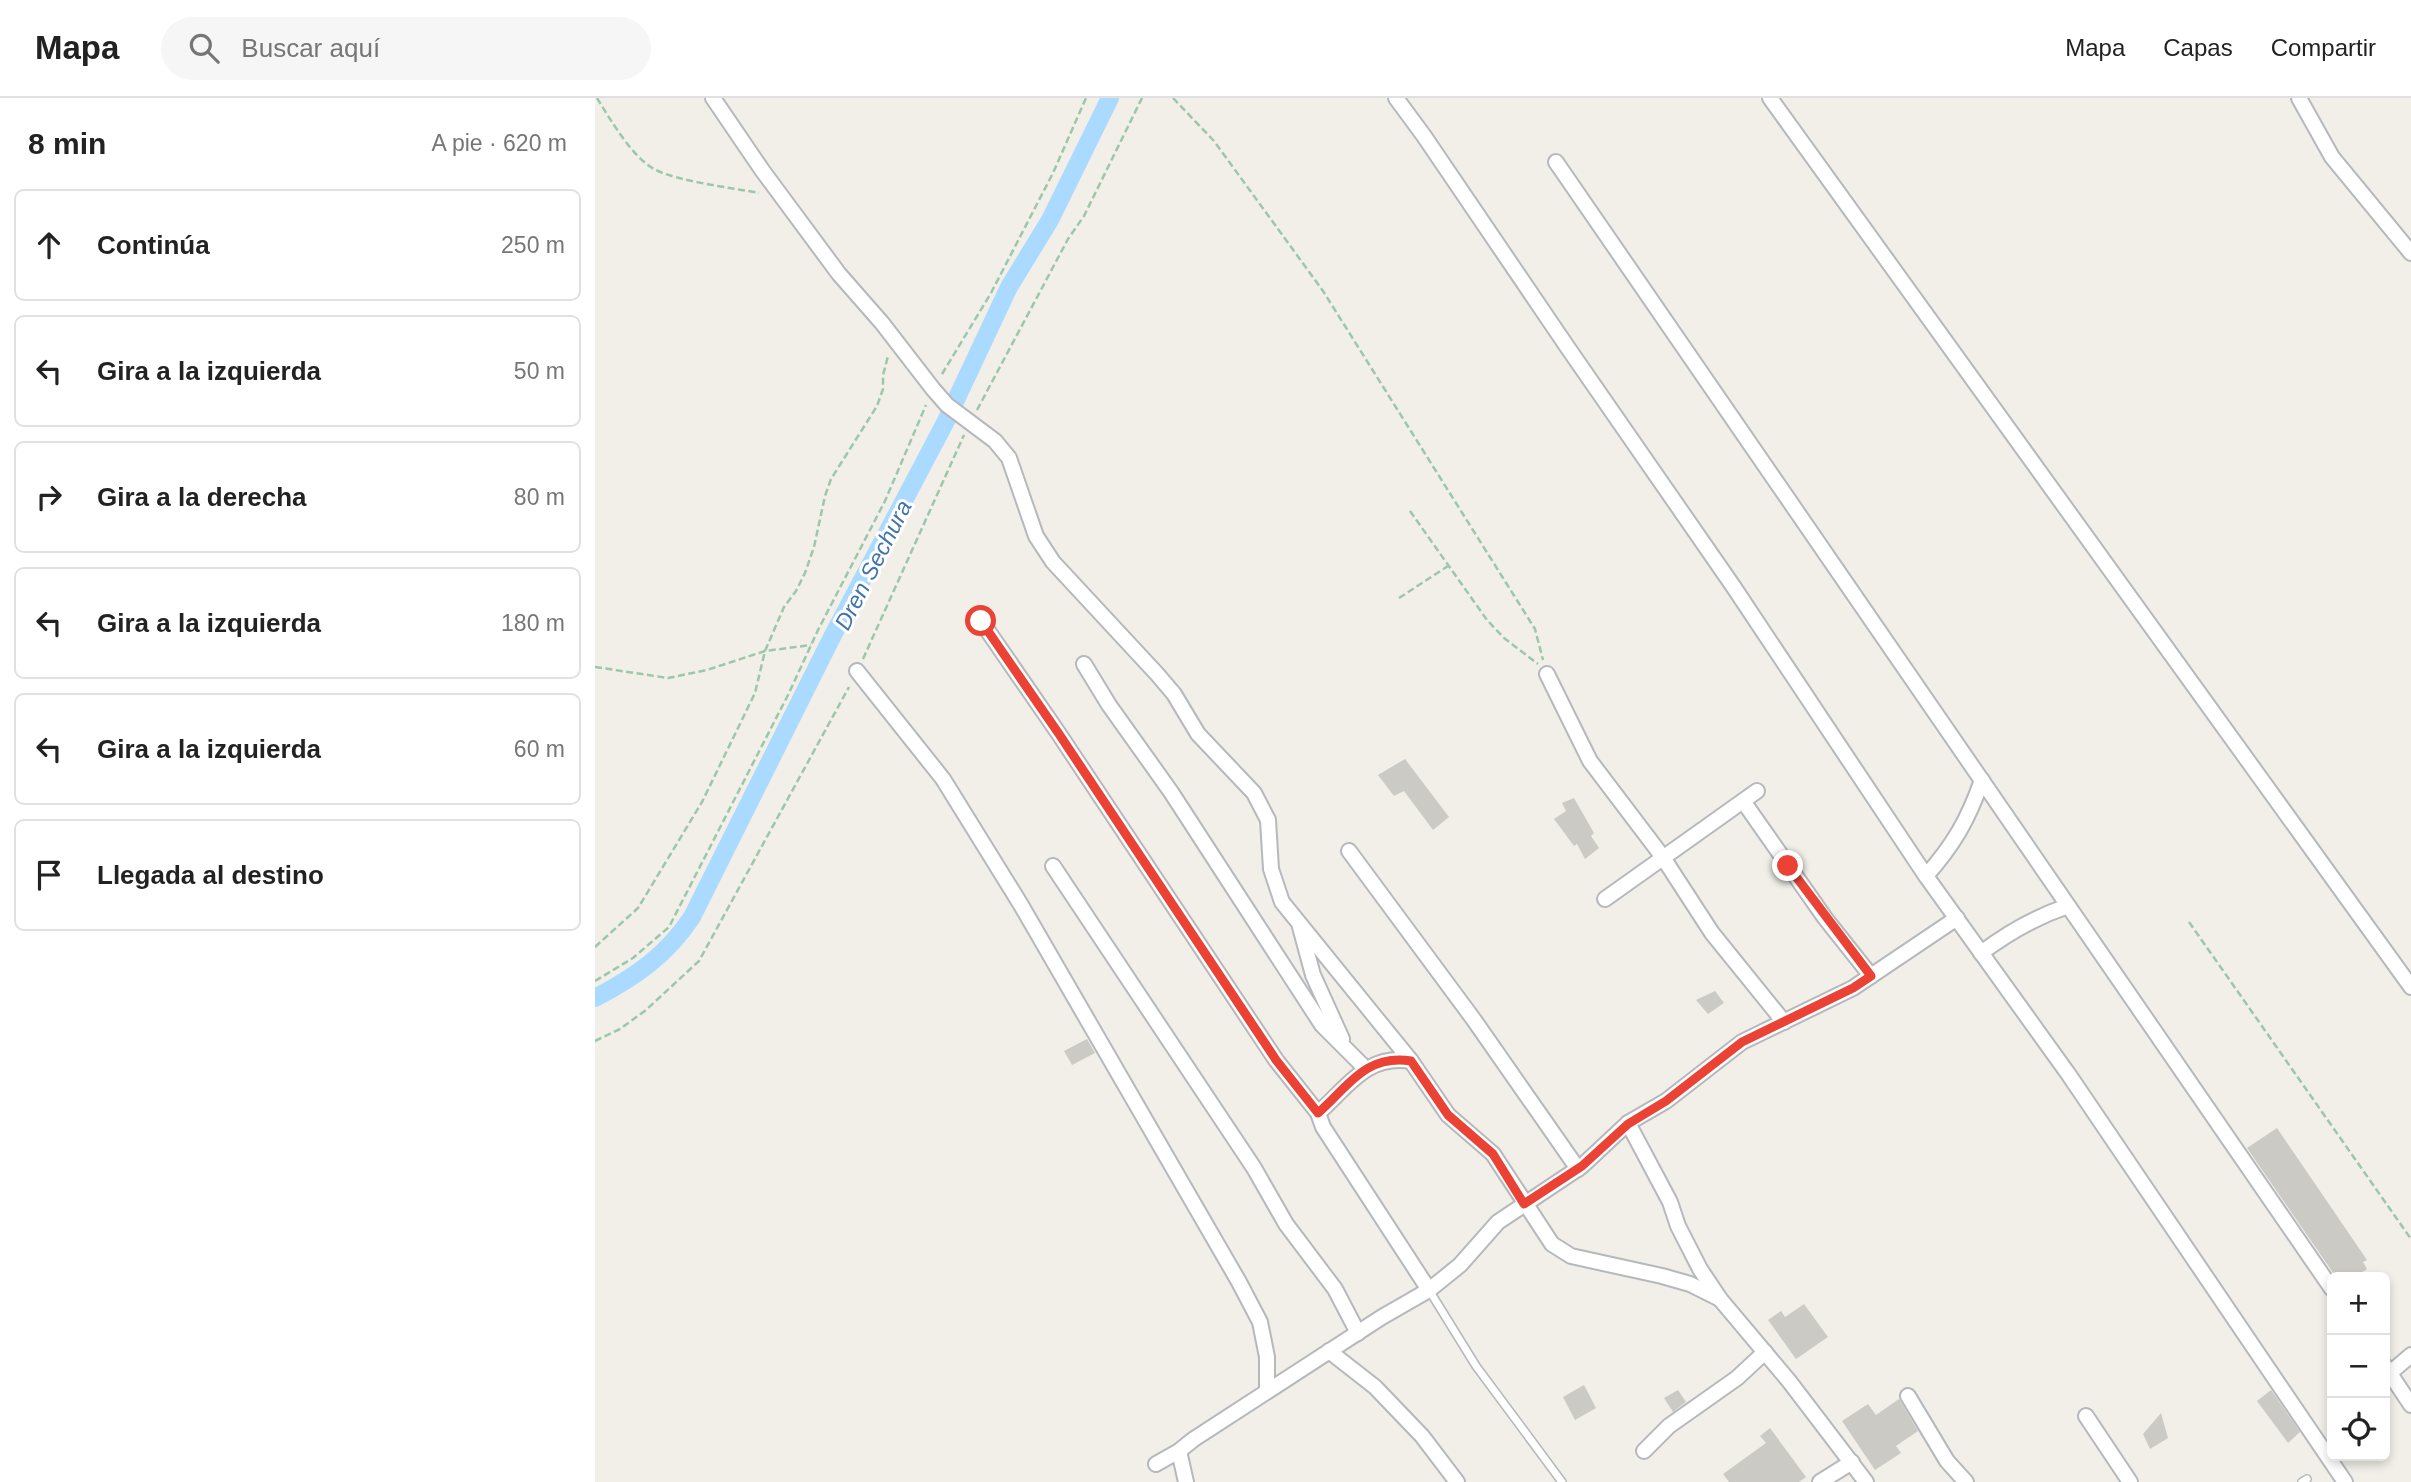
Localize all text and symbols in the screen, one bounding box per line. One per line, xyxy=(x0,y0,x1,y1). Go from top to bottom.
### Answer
search box xyxy=(161,17,651,80)
text: Mapa xyxy=(35,29,119,66)
icon: search xyxy=(185,29,223,67)
text: Buscar aquí xyxy=(241,33,380,63)
text: Mapa xyxy=(2065,34,2125,61)
text: Capas xyxy=(2163,34,2233,61)
text: Compartir xyxy=(2271,34,2376,61)
text: 8 min xyxy=(28,127,106,160)
text: A pie · 620 m xyxy=(431,130,567,156)
icon: ahead xyxy=(30,226,68,264)
text: Continúa xyxy=(97,230,210,260)
text: 250 m xyxy=(501,232,565,258)
icon: left xyxy=(30,352,68,390)
text: Gira a la izquierda xyxy=(97,356,321,386)
text: 50 m xyxy=(514,358,565,384)
icon: right xyxy=(30,478,68,516)
text: Gira a la derecha xyxy=(97,482,307,512)
text: 80 m xyxy=(514,484,565,510)
water label: Dren Sechura xyxy=(829,496,917,634)
icon: left xyxy=(30,604,68,642)
route start xyxy=(965,605,996,636)
text: Gira a la izquierda xyxy=(97,608,321,638)
text: 180 m xyxy=(501,610,565,636)
icon: left xyxy=(30,730,68,768)
text: Gira a la izquierda xyxy=(97,734,321,764)
text: 60 m xyxy=(514,736,565,762)
route end xyxy=(1772,850,1803,881)
icon: arrive xyxy=(30,856,68,894)
text: Llegada al destino xyxy=(97,860,324,890)
map controls xyxy=(2327,1272,2390,1461)
button: + xyxy=(2327,1272,2390,1335)
button: − xyxy=(2327,1335,2390,1398)
button: locate xyxy=(2327,1398,2390,1461)

